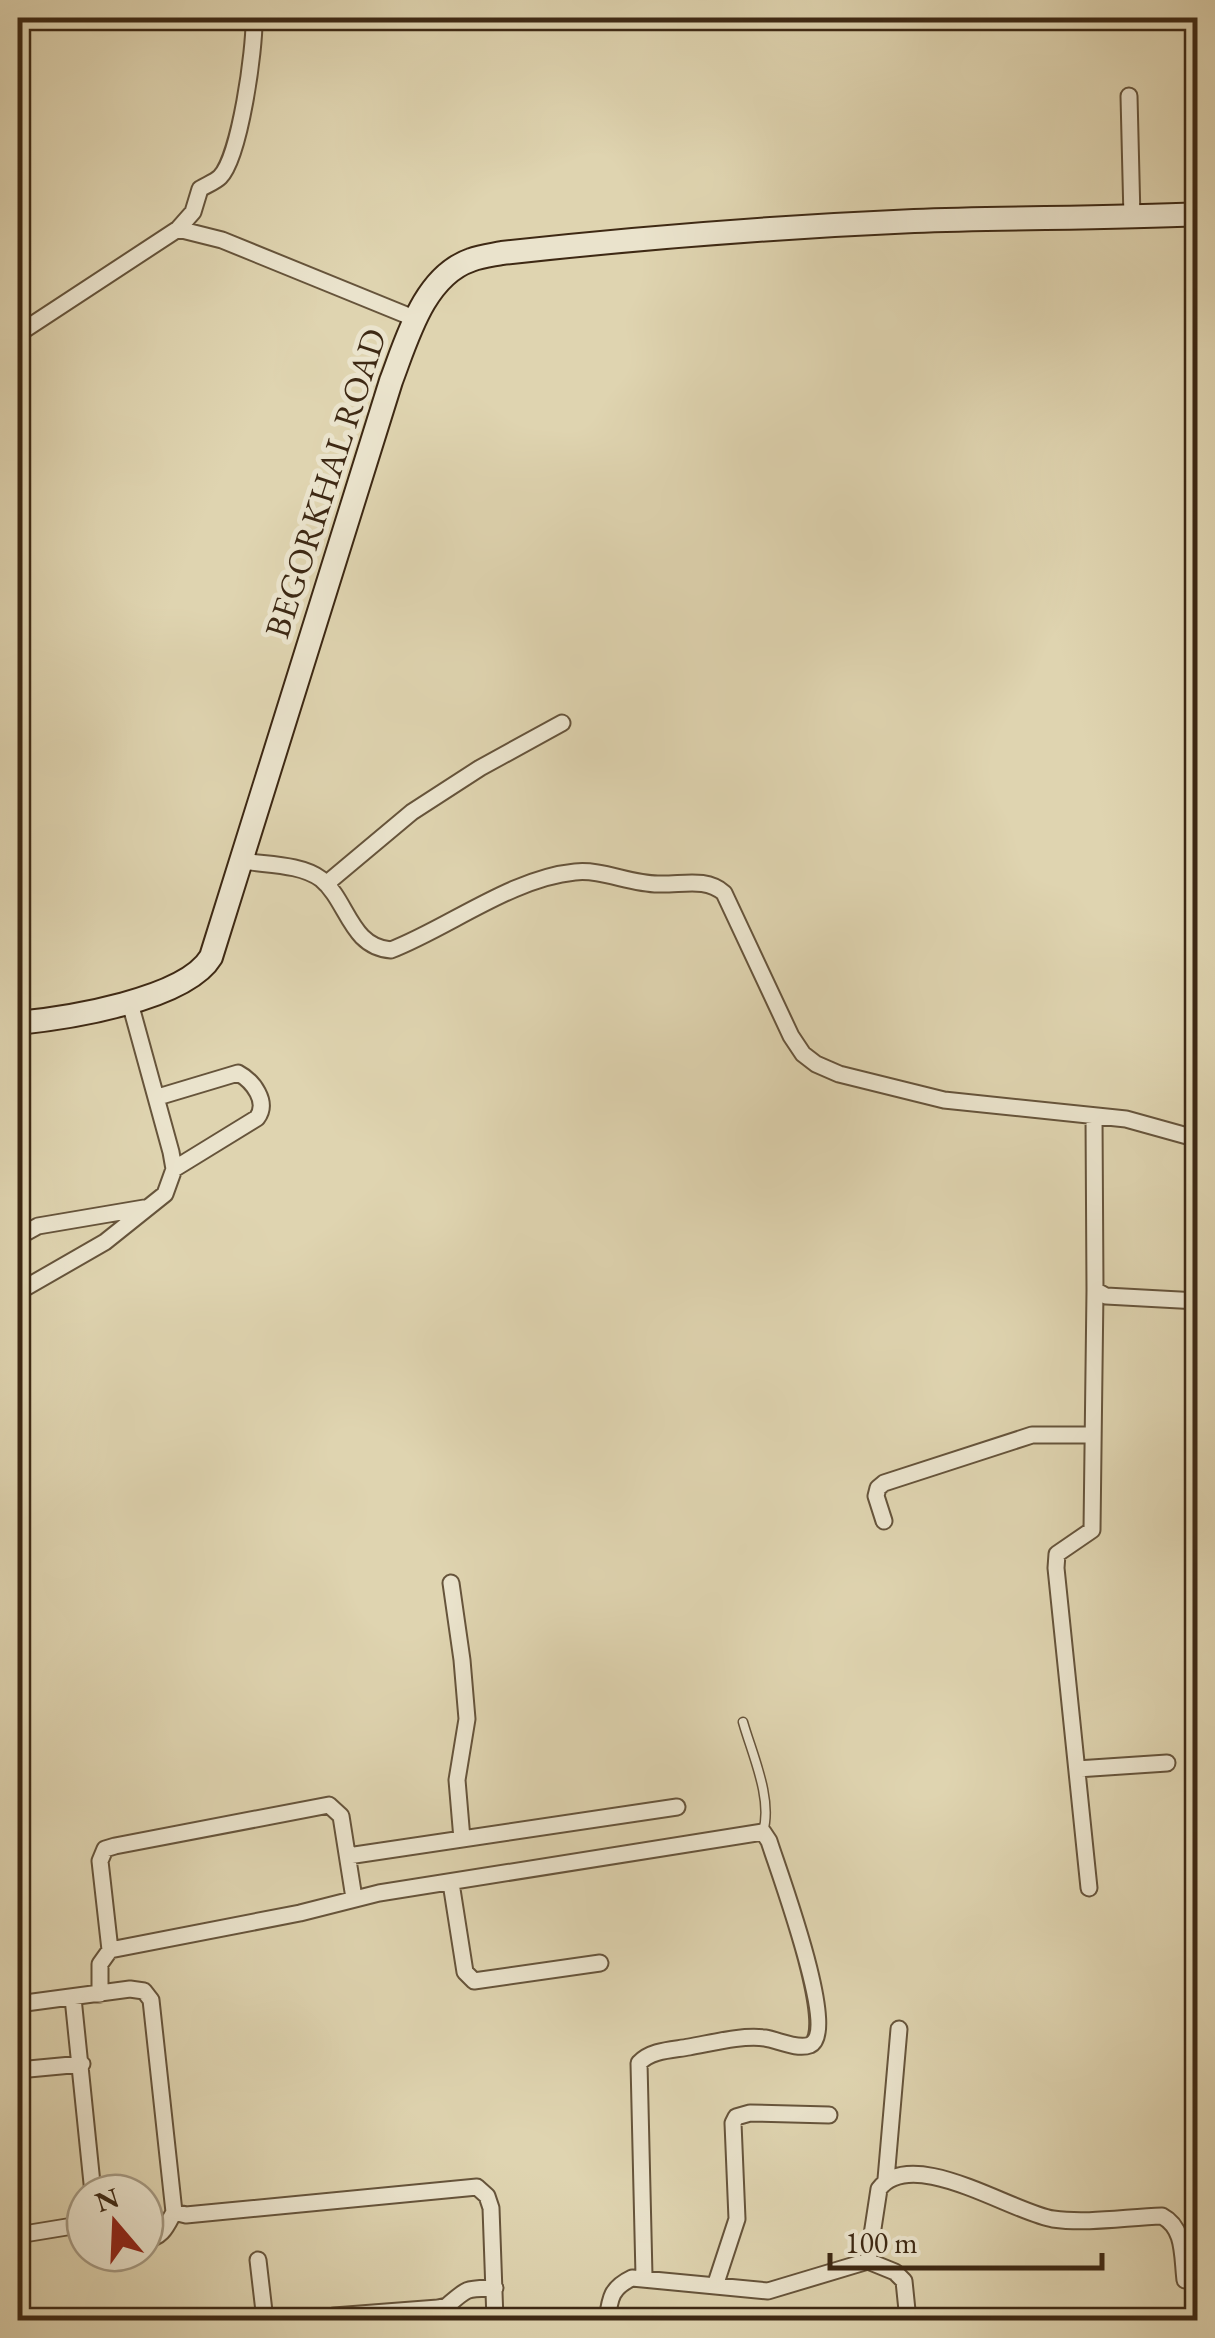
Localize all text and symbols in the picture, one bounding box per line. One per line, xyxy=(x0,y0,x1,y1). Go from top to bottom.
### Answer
street label: BEGORKHAL ROAD xyxy=(254,323,396,643)
north arrow xyxy=(65,2173,165,2273)
text: N xyxy=(90,2179,124,2220)
scale bar xyxy=(830,2208,1102,2270)
text: 100 m xyxy=(845,2223,918,2262)

